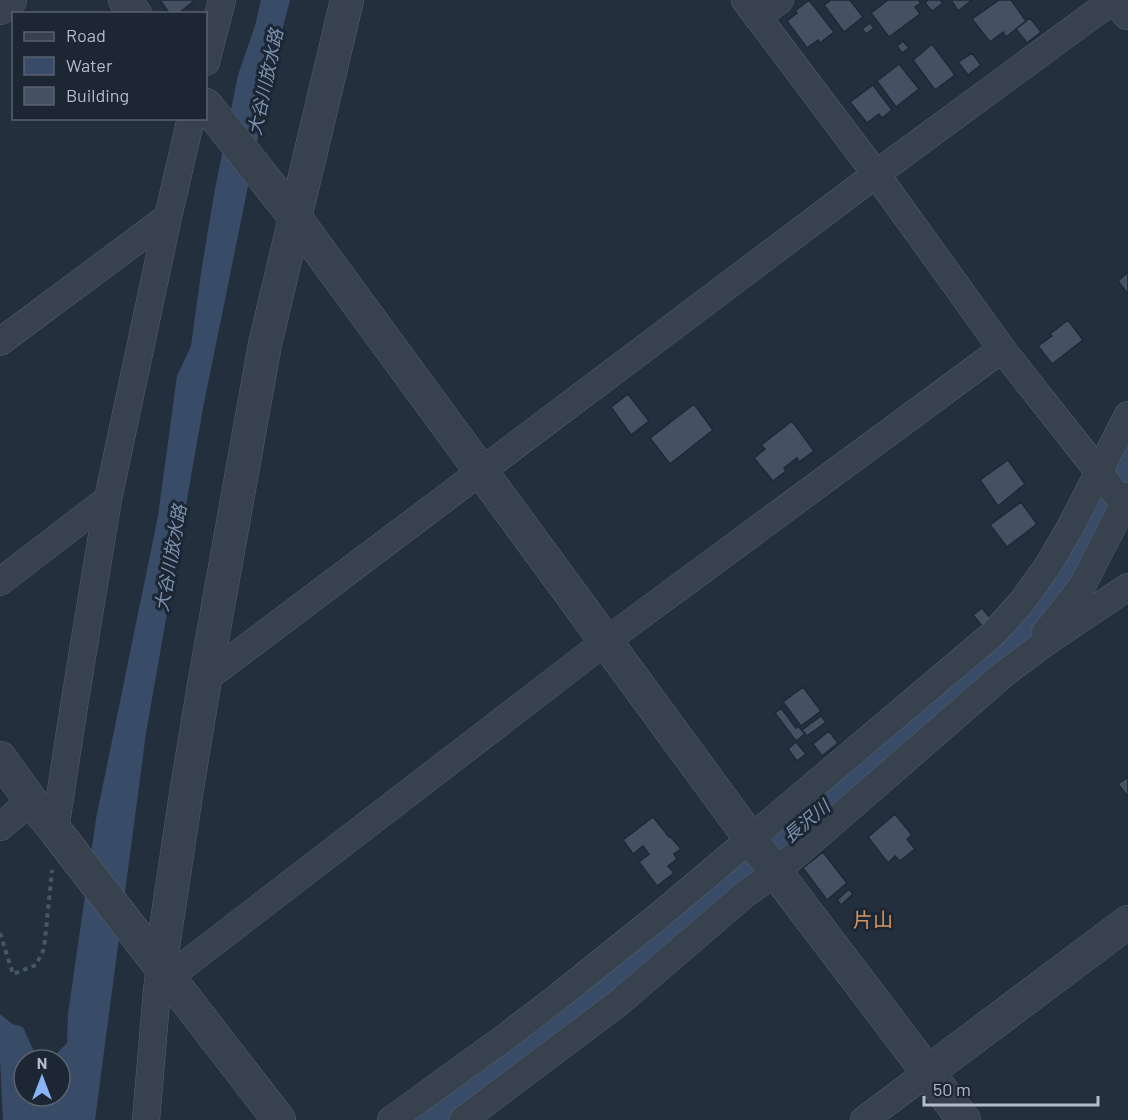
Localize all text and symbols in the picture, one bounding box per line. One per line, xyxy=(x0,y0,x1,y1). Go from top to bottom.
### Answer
legend xyxy=(12,12,207,120)
text: Road xyxy=(66,24,106,46)
water label: 大谷川放水路 xyxy=(243,25,287,137)
text: Water xyxy=(66,54,113,76)
text: Building xyxy=(66,84,129,106)
water label: 大谷川放水路 xyxy=(150,501,191,613)
water label: 長沢川 xyxy=(778,794,835,847)
district label: 片山 xyxy=(853,907,893,931)
north arrow xyxy=(12,1048,72,1108)
text: N xyxy=(37,1053,47,1072)
scale bar xyxy=(924,1069,1098,1107)
text: 50 m xyxy=(933,1078,971,1100)

